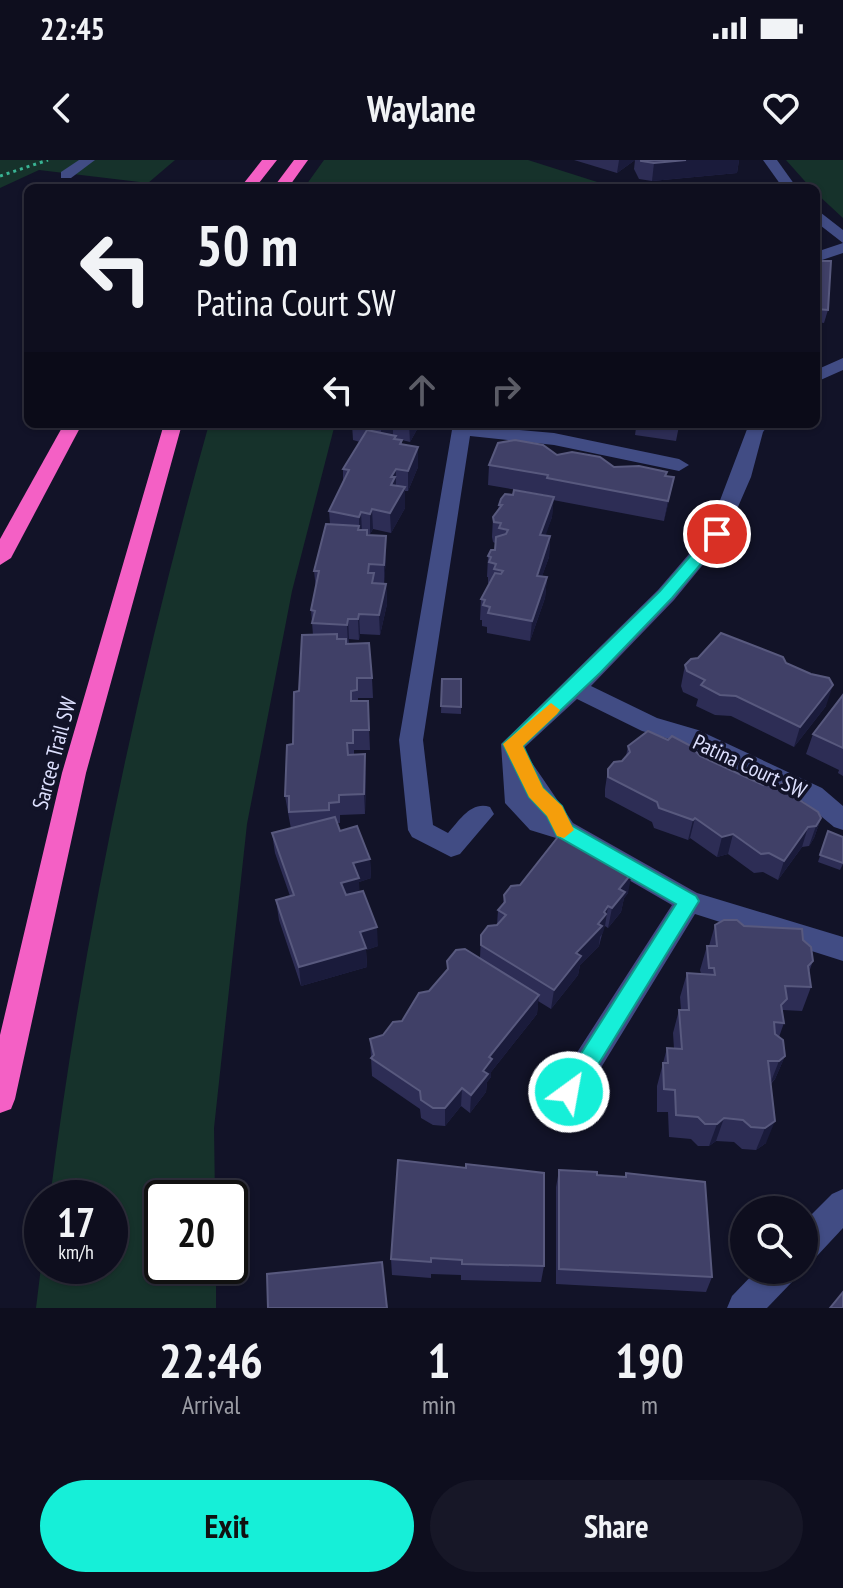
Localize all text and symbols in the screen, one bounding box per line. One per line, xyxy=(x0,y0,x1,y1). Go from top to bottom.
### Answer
text: 22:45 xyxy=(40,9,105,48)
text: Waylane xyxy=(367,85,476,132)
icon: back xyxy=(40,86,84,130)
icon: heart xyxy=(759,86,803,130)
text: 50 m xyxy=(196,209,298,281)
icon: left xyxy=(64,216,168,320)
text: Patina Court SW xyxy=(196,279,396,326)
icon: left xyxy=(316,368,360,412)
icon: ahead xyxy=(400,368,444,412)
icon: right xyxy=(484,368,528,412)
pin xyxy=(683,500,751,568)
icon: arrive xyxy=(695,512,739,556)
street label: Sarcee Trail SW xyxy=(26,693,83,812)
street label: Patina Court SW xyxy=(689,728,811,805)
position arrow xyxy=(527,1050,611,1134)
speed limit sign: 20 xyxy=(144,1180,248,1284)
text: 17 xyxy=(57,1196,95,1248)
map controls xyxy=(730,1196,818,1284)
button: search xyxy=(730,1196,818,1284)
text: km/h xyxy=(58,1239,94,1265)
text: 22:46 xyxy=(159,1329,263,1391)
text: 1 xyxy=(428,1329,450,1391)
text: 190 xyxy=(615,1329,684,1391)
text: Arrival xyxy=(182,1388,240,1421)
text: min xyxy=(422,1388,456,1421)
text: m xyxy=(641,1388,658,1421)
button: Exit xyxy=(40,1480,414,1572)
button: Share xyxy=(430,1480,803,1572)

